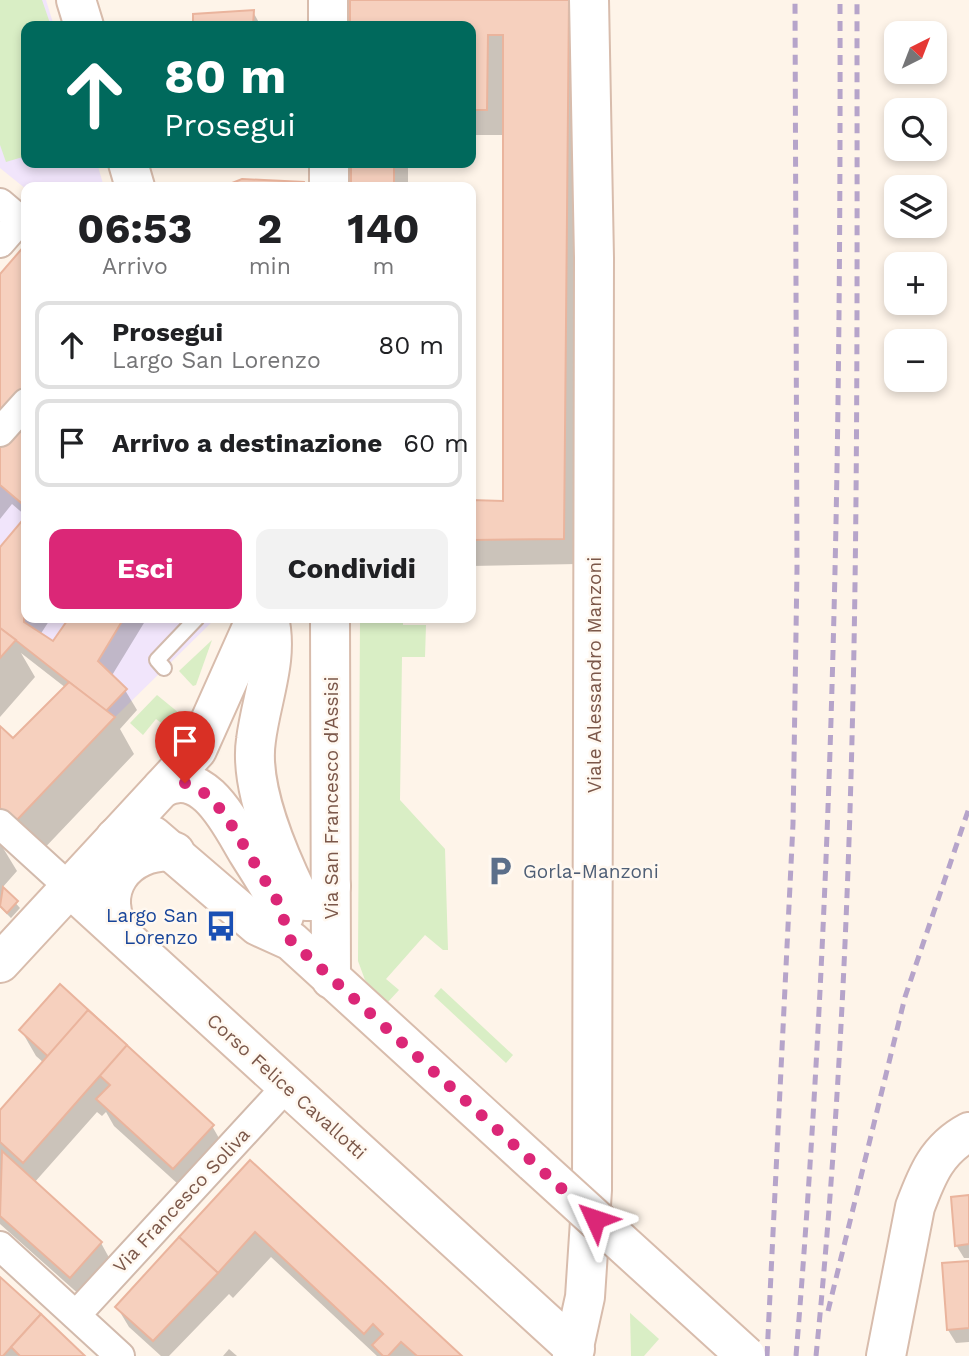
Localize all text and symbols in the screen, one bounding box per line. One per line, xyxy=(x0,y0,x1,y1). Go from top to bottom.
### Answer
north arrow xyxy=(884,21,947,84)
map controls xyxy=(884,21,947,392)
text: 80 m xyxy=(164,47,286,105)
icon: ahead xyxy=(49,49,140,140)
button: search xyxy=(884,98,947,161)
text: Prosegui xyxy=(164,106,296,144)
button: layers xyxy=(884,175,947,238)
text: 06:53 xyxy=(77,204,192,253)
text: 2 xyxy=(257,204,282,253)
text: 140 xyxy=(347,204,420,253)
button: + xyxy=(884,252,947,315)
text: Arrivo xyxy=(102,253,168,280)
text: min xyxy=(249,253,291,280)
text: m xyxy=(373,253,394,280)
text: Prosegui xyxy=(112,317,223,347)
icon: ahead xyxy=(53,326,91,364)
button: − xyxy=(884,329,947,392)
text: 80 m xyxy=(378,330,444,360)
text: Largo San Lorenzo xyxy=(112,347,321,374)
icon: arrive xyxy=(53,424,91,462)
text: Arrivo a destinazione xyxy=(112,428,382,458)
text: 60 m xyxy=(403,428,469,458)
button: Esci xyxy=(49,529,242,609)
button: Condividi xyxy=(256,529,448,609)
street label: Viale Alessandro Manzoni xyxy=(583,557,606,793)
street label: Via San Francesco d'Assisi xyxy=(320,676,343,920)
pin xyxy=(155,711,215,783)
icon: arrive xyxy=(166,722,204,760)
parking icon: Gorla-Manzoni xyxy=(483,854,517,888)
place label: Gorla-Manzoni xyxy=(523,860,659,883)
place label: Largo San Lorenzo xyxy=(106,904,198,949)
bus stop icon: Largo San Lorenzo xyxy=(204,909,238,943)
street label: Corso Felice Cavallotti xyxy=(202,1009,371,1164)
street label: Via Francesco Soliva xyxy=(108,1123,255,1278)
position arrow xyxy=(558,1182,632,1256)

